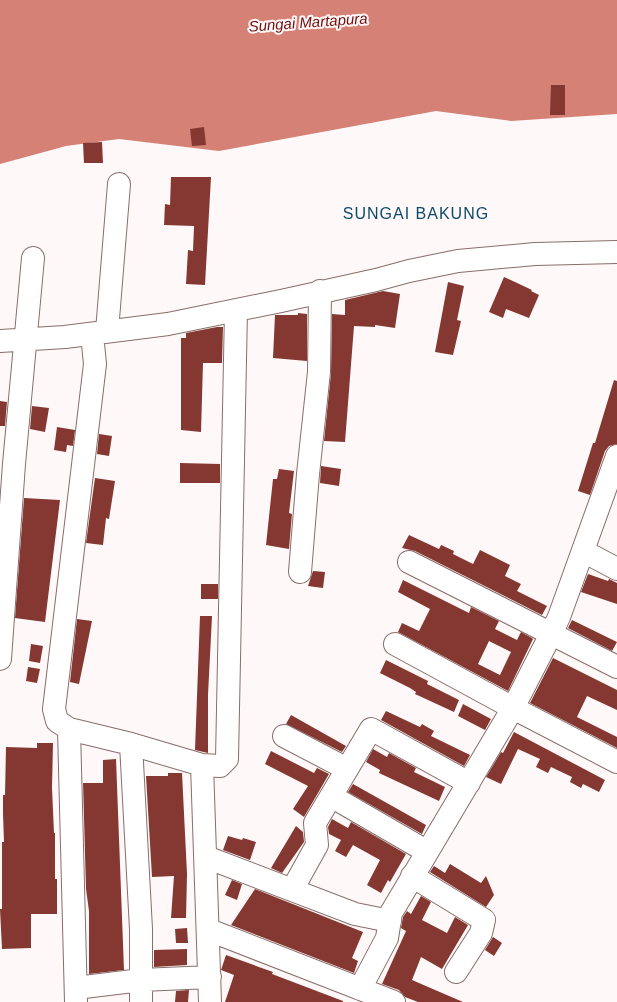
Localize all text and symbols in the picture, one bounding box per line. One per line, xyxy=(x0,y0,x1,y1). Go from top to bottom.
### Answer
water label: Sungai Martapura xyxy=(248,9,368,35)
district label: SUNGAI BAKUNG xyxy=(343,205,489,222)

